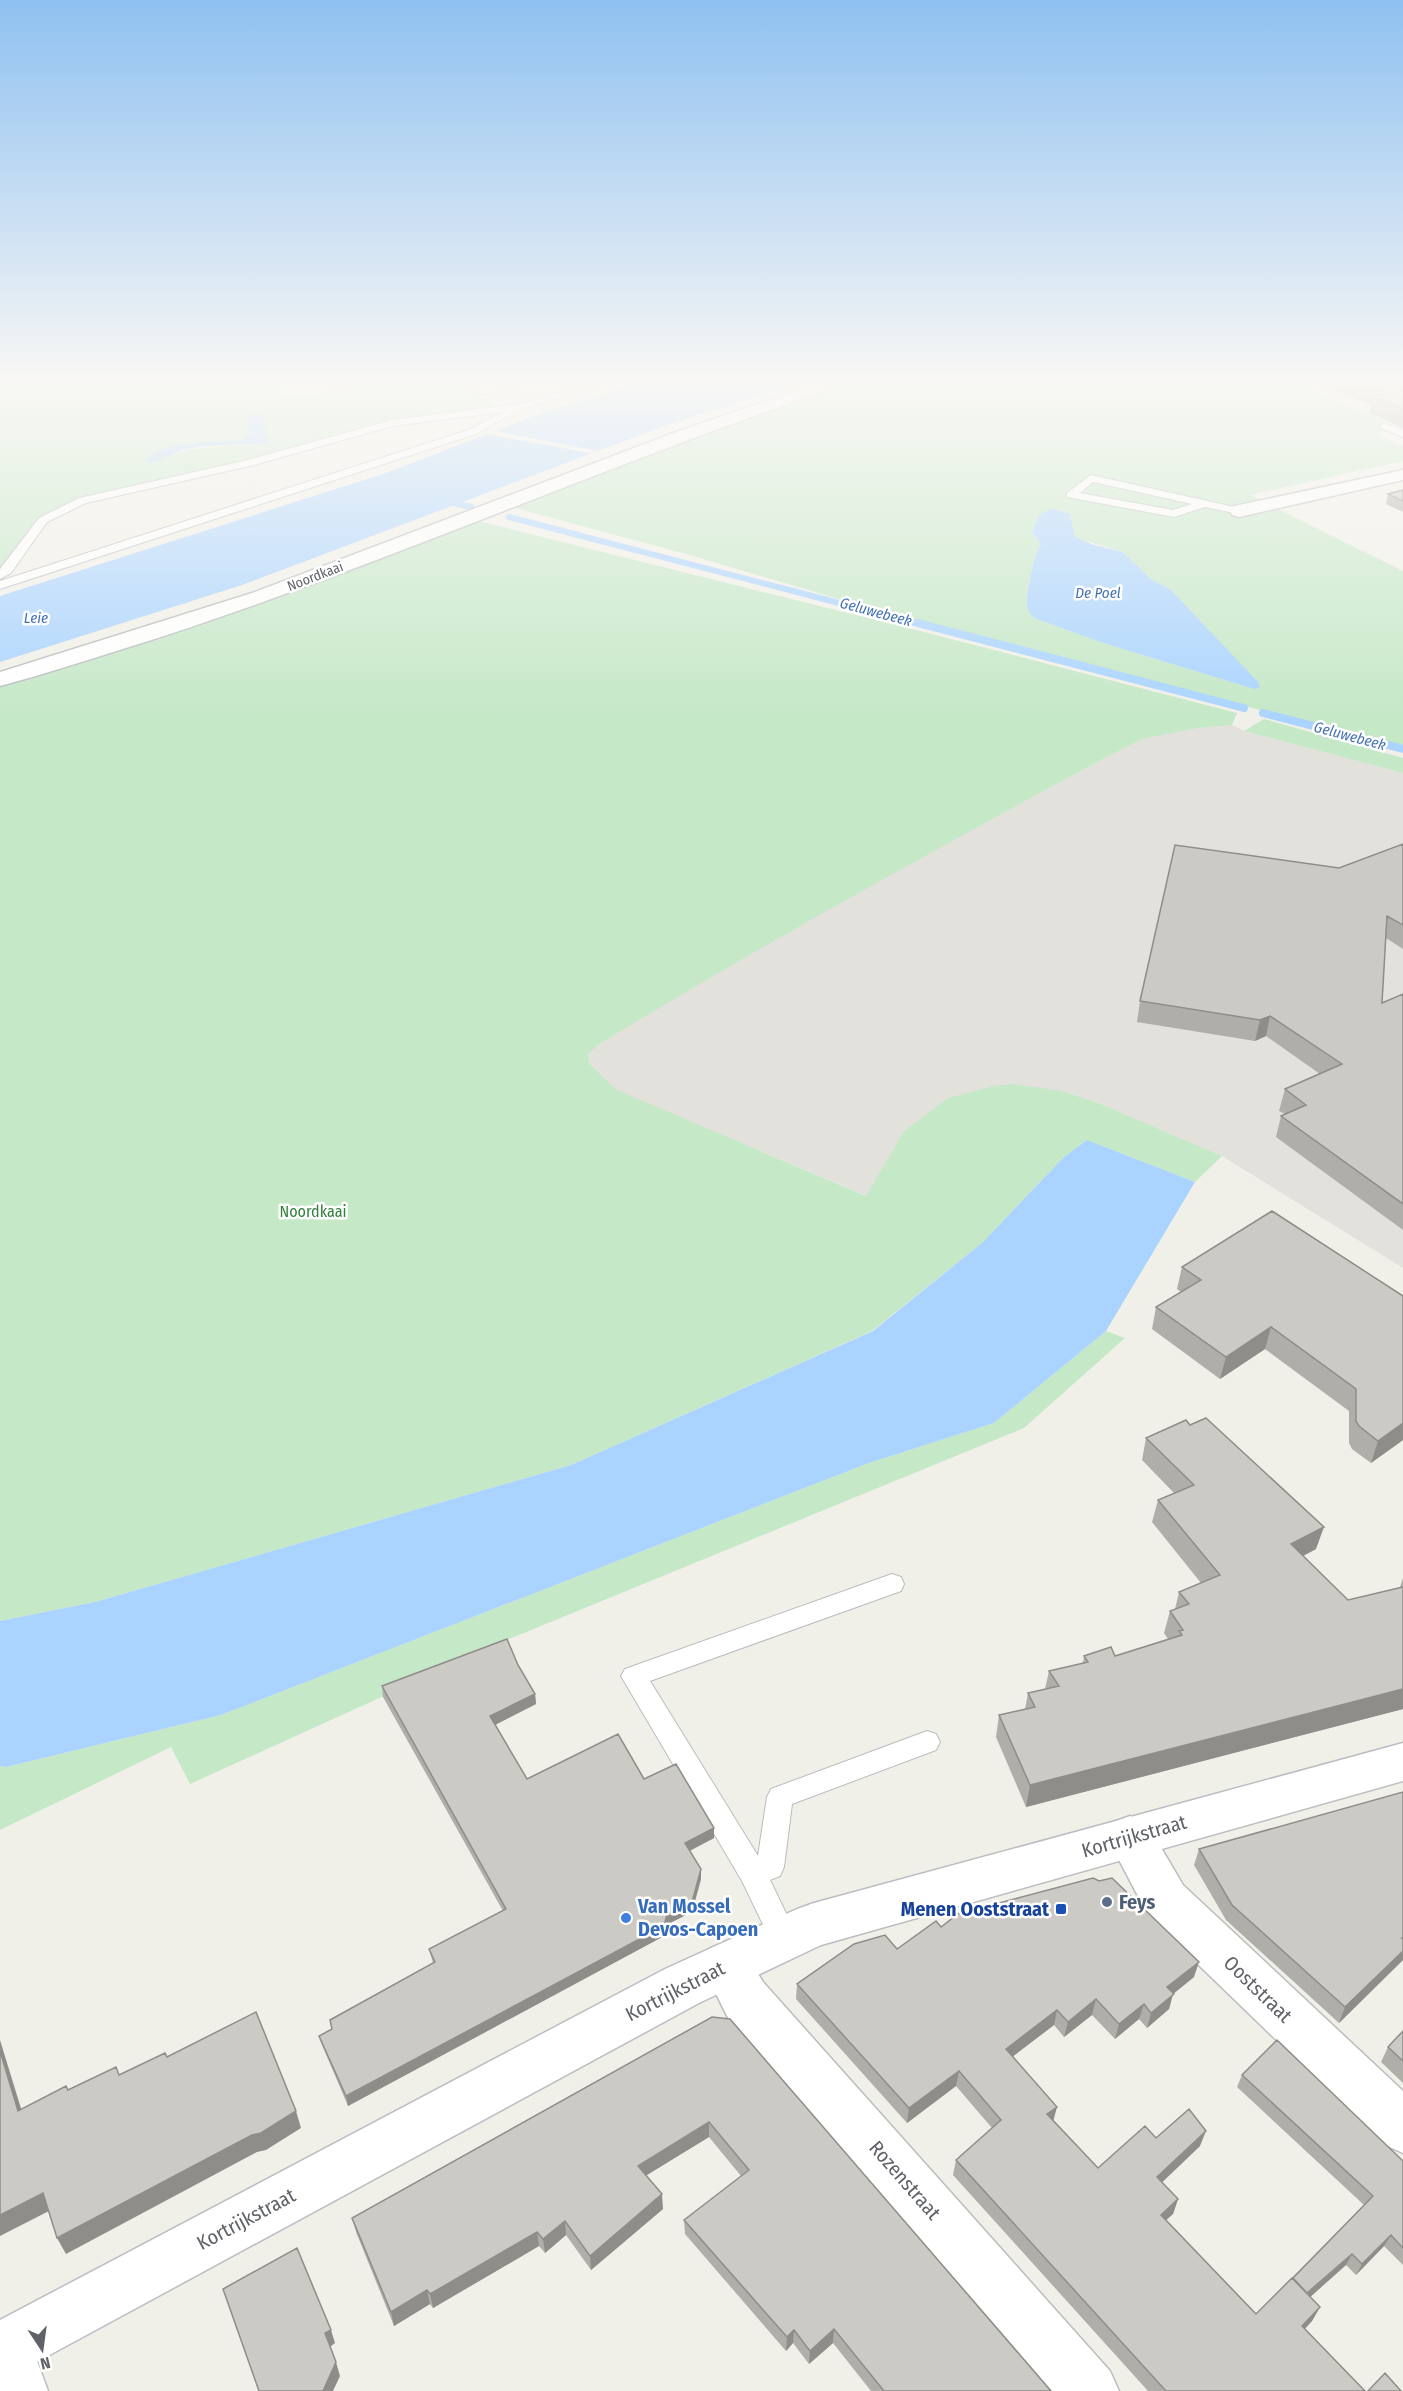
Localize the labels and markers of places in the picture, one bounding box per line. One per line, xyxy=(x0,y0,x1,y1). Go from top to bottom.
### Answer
place label: Feys xyxy=(1119,1890,1155,1914)
place label: Van Mossel Devos-Capoen xyxy=(637,1894,758,1941)
marker: Feys xyxy=(1100,1895,1114,1909)
place label: Menen Ooststraat xyxy=(901,1897,1050,1921)
marker: Menen Ooststraat xyxy=(1054,1902,1068,1916)
marker: Van Mossel Devos-Capoen xyxy=(619,1911,633,1925)

